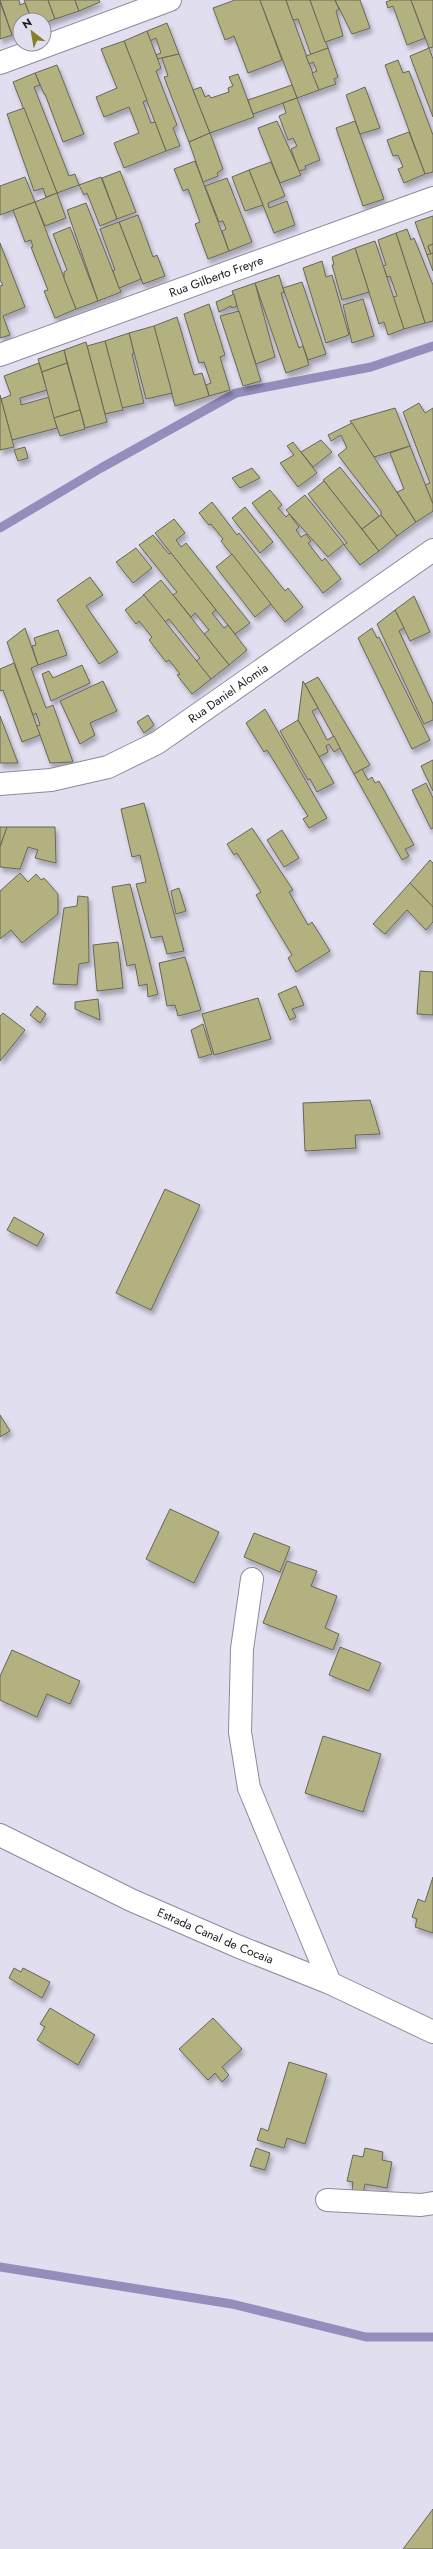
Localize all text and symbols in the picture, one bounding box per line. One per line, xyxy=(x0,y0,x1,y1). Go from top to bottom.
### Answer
north arrow xyxy=(12,12,52,52)
text: N xyxy=(19,14,35,33)
street label: Rua Gilberto Freyre xyxy=(167,251,266,302)
street label: Rua Daniel Alomia xyxy=(185,659,272,728)
street label: Estrada Canal de Cocaia xyxy=(154,1903,276,1969)

